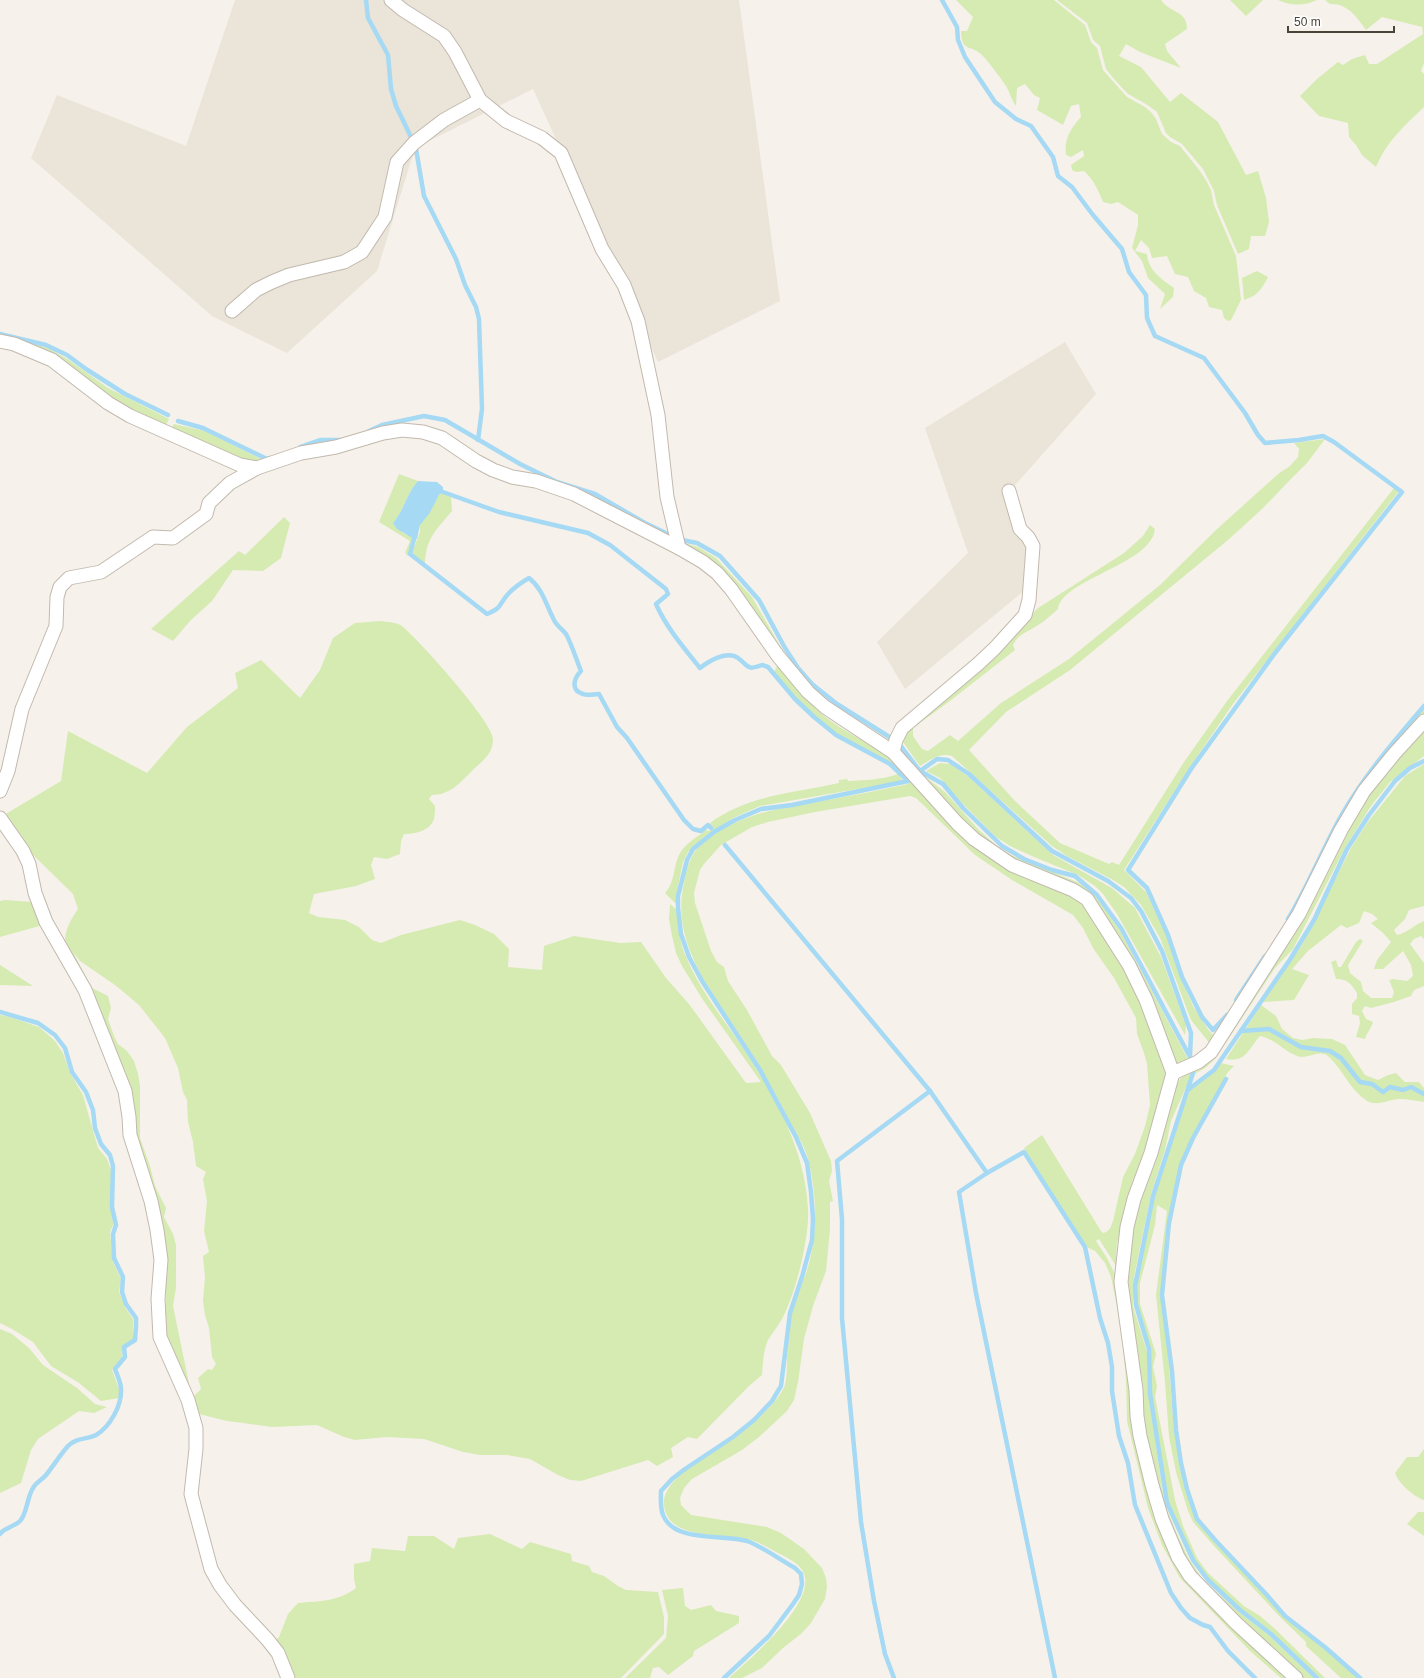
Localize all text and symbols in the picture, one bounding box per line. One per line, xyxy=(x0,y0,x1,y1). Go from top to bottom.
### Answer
scale bar xyxy=(1288,8,1394,34)
text: 50 m xyxy=(1294,15,1321,29)

